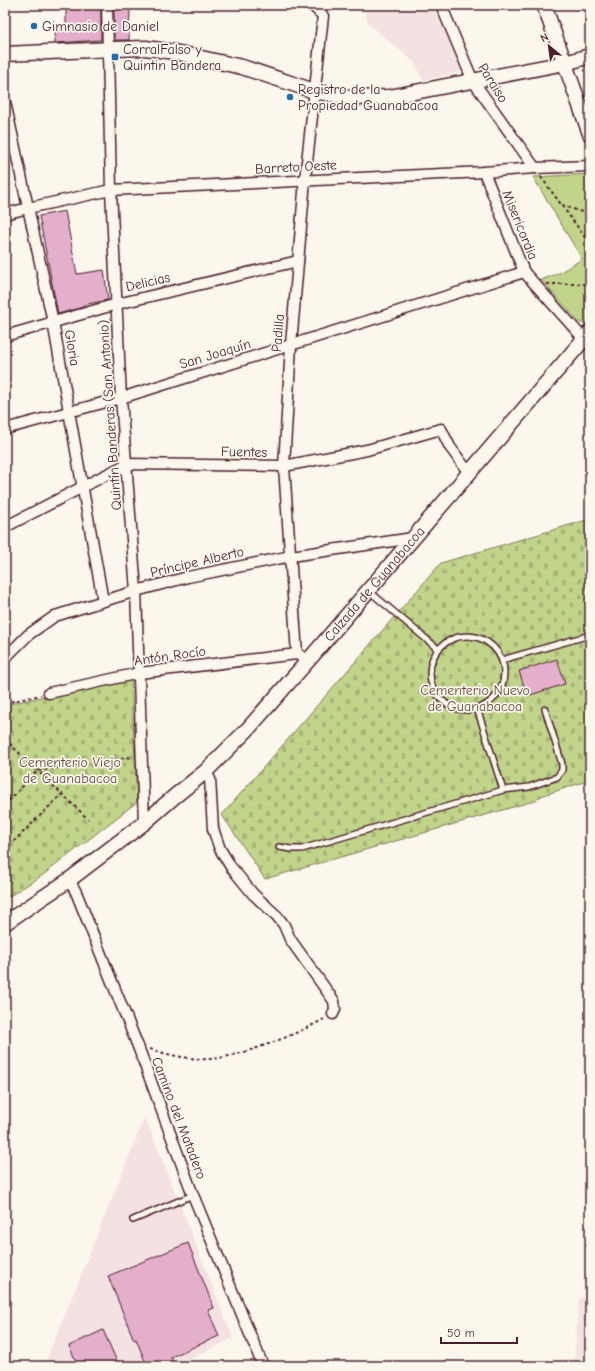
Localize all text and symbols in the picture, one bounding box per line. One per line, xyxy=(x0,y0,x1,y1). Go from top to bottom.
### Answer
place label: Gimnasio de Daniel xyxy=(42,18,159,35)
marker: Gimnasio de Daniel xyxy=(29,21,39,31)
north arrow xyxy=(529,26,569,66)
text: N xyxy=(538,30,551,45)
place label: CorralFalso y Quintin Bandera xyxy=(123,41,221,74)
marker: CorralFalso y Quintin Bandera xyxy=(110,52,120,62)
street label: Paraiso xyxy=(474,60,512,106)
place label: Registro de la Propiedad Guanabacoa xyxy=(298,81,438,114)
marker: Registro de la Propiedad Guanabacoa xyxy=(285,92,295,102)
street label: Barreto Oeste xyxy=(255,156,337,178)
street label: Misericordia xyxy=(498,188,542,262)
street label: Delicias xyxy=(124,269,172,295)
street label: Padilla xyxy=(268,313,288,353)
street label: Quintín Banderas (San Antonio) xyxy=(95,319,125,511)
street label: Gloria xyxy=(60,329,84,367)
street label: San Joaquín xyxy=(177,335,253,373)
street label: Fuentes xyxy=(221,443,268,461)
street label: Calzada de Guanabacoa xyxy=(320,523,428,645)
street label: Príncipe Alberto xyxy=(148,543,246,581)
street label: Antón Rocío xyxy=(133,643,207,669)
park label: Cementerio Nuevo de Guanabacoa xyxy=(420,682,530,715)
park label: Cementerio Viejo de Guanabacoa xyxy=(19,754,121,787)
street label: Camino del Matadero xyxy=(148,1054,210,1182)
scale bar xyxy=(441,1319,517,1345)
text: 50 m xyxy=(447,1326,475,1340)

